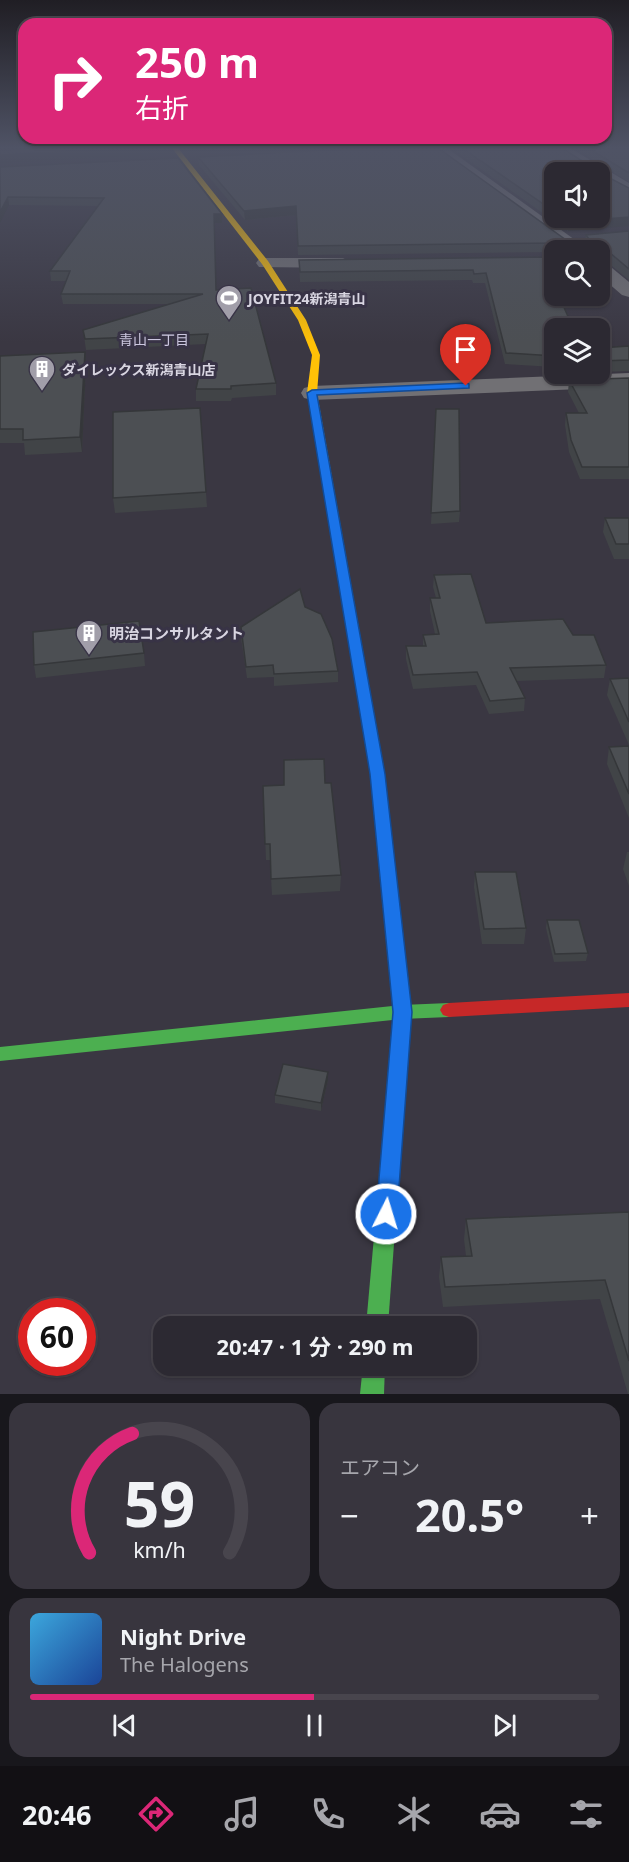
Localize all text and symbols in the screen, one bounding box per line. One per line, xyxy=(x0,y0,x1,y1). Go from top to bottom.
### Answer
text: 250 m xyxy=(135,33,259,90)
icon: right xyxy=(36,42,114,120)
text: 右折 xyxy=(135,89,189,126)
map controls xyxy=(544,162,610,384)
button: sound xyxy=(544,162,610,228)
button: search xyxy=(544,240,610,306)
sports icon: JOYFIT24新潟青山 xyxy=(214,283,244,321)
place label: JOYFIT24新潟青山 xyxy=(246,289,366,308)
button: layers xyxy=(544,318,610,384)
pin xyxy=(440,324,491,386)
district label: 青山一丁目 xyxy=(119,330,189,349)
icon: arrive xyxy=(449,333,482,366)
building icon: ダイレックス新潟青山店 xyxy=(27,354,57,392)
place label: ダイレックス新潟青山店 xyxy=(62,360,216,379)
building icon: 明治コンサルタント xyxy=(74,618,104,656)
place label: 明治コンサルタント xyxy=(109,623,244,643)
position arrow xyxy=(354,1182,418,1246)
speed limit sign: 60 xyxy=(18,1298,96,1376)
text: 20:47 · 1 分 · 290 m xyxy=(217,1331,414,1361)
text: エアコン xyxy=(340,1454,420,1481)
text: 59 xyxy=(124,1460,195,1545)
text: 20.5° xyxy=(415,1484,524,1545)
text: − xyxy=(340,1493,359,1538)
text: + xyxy=(580,1493,599,1538)
text: km/h xyxy=(133,1535,186,1564)
text: Night Drive xyxy=(120,1621,246,1651)
text: The Halogens xyxy=(120,1651,249,1678)
icon: previous xyxy=(108,1709,141,1742)
icon: pause xyxy=(298,1709,331,1742)
icon: next xyxy=(488,1709,521,1742)
icon: directions xyxy=(135,1793,177,1835)
icon: music xyxy=(221,1793,263,1835)
icon: phone xyxy=(307,1793,349,1835)
icon: climate xyxy=(393,1793,435,1835)
icon: car xyxy=(479,1793,521,1835)
icon: filters xyxy=(565,1793,607,1835)
text: 20:46 xyxy=(22,1796,91,1833)

